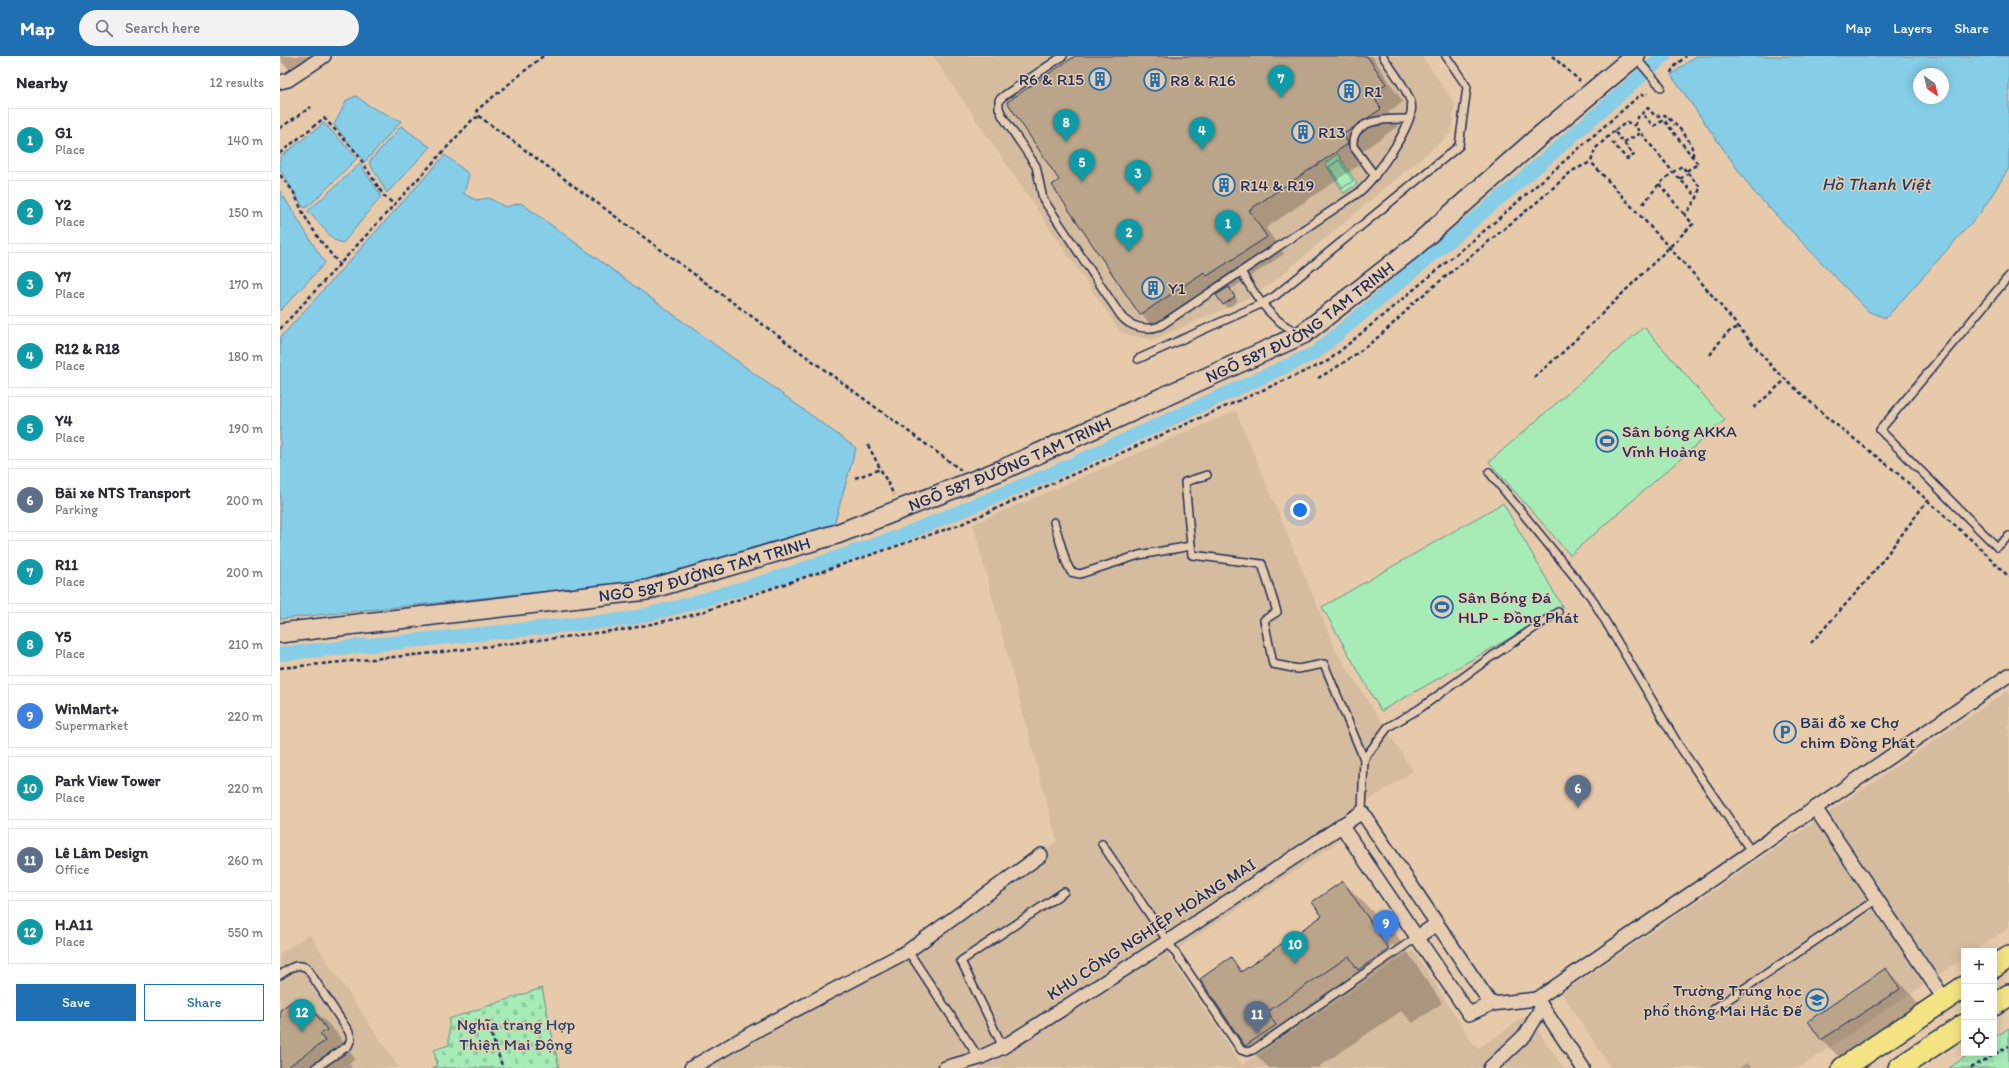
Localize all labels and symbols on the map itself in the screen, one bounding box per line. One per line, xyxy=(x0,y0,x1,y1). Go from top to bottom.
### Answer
pin: 7 xyxy=(1268,65,1294,98)
building icon: R6 & R15 xyxy=(1087,66,1113,92)
building icon: R8 & R16 xyxy=(1142,67,1168,93)
north arrow xyxy=(1913,68,1949,104)
place label: R6 & R15 xyxy=(1019,69,1084,89)
place label: R8 & R16 xyxy=(1170,70,1236,90)
building icon: R1 xyxy=(1336,78,1362,104)
place label: R1 xyxy=(1364,81,1382,101)
pin: 8 xyxy=(1053,109,1079,142)
pin: 4 xyxy=(1189,117,1215,150)
building icon: R13 xyxy=(1290,119,1316,145)
place label: R13 xyxy=(1318,122,1345,142)
pin: 5 xyxy=(1069,149,1095,182)
pin: 3 xyxy=(1125,160,1151,193)
building icon: R14 & R19 xyxy=(1211,172,1237,198)
water label: Hồ Thanh Việt xyxy=(1822,173,1933,195)
place label: R14 & R19 xyxy=(1240,175,1314,195)
pin: 1 xyxy=(1215,210,1241,243)
pin: 2 xyxy=(1116,219,1142,252)
street label: NGÕ 587 ĐƯỜNG TAM TRINH xyxy=(1202,257,1398,387)
building icon: Y1 xyxy=(1140,275,1166,301)
place label: Y1 xyxy=(1168,278,1186,298)
street label: NGÕ 587 ĐƯỜNG TAM TRINH xyxy=(905,412,1114,515)
place label: Sân bóng AKKA Vĩnh Hoàng xyxy=(1622,421,1737,461)
sports icon: Sân bóng AKKA Vĩnh Hoàng xyxy=(1594,428,1620,454)
your location xyxy=(1290,500,1310,520)
street label: NGÕ 587 ĐƯỜNG TAM TRINH xyxy=(597,532,813,606)
place label: Sân Bóng Đá HLP - Đồng Phát xyxy=(1458,587,1579,627)
sports icon: Sân Bóng Đá HLP - Đồng Phát xyxy=(1429,594,1455,620)
place label: Bãi đỗ xe Chợ chim Đồng Phát xyxy=(1800,712,1915,752)
parking icon: Bãi đỗ xe Chợ chim Đồng Phát xyxy=(1772,719,1798,745)
pin: 6 xyxy=(1565,775,1591,808)
street label: KHU CÔNG NGHIỆP HOÀNG MAI xyxy=(1043,854,1259,1004)
pin: 9 xyxy=(1373,910,1399,943)
pin: 10 xyxy=(1282,931,1308,964)
place label: Trường Trung học phổ thông Mai Hắc Đế xyxy=(1643,980,1803,1020)
school or university icon: Trường Trung học phổ thông Mai Hắc Đế xyxy=(1804,987,1830,1013)
pin: 12 xyxy=(289,999,315,1032)
pin: 11 xyxy=(1244,1001,1270,1034)
park label: Nghĩa trang Hợp Thiện Mai Động xyxy=(457,1014,575,1054)

